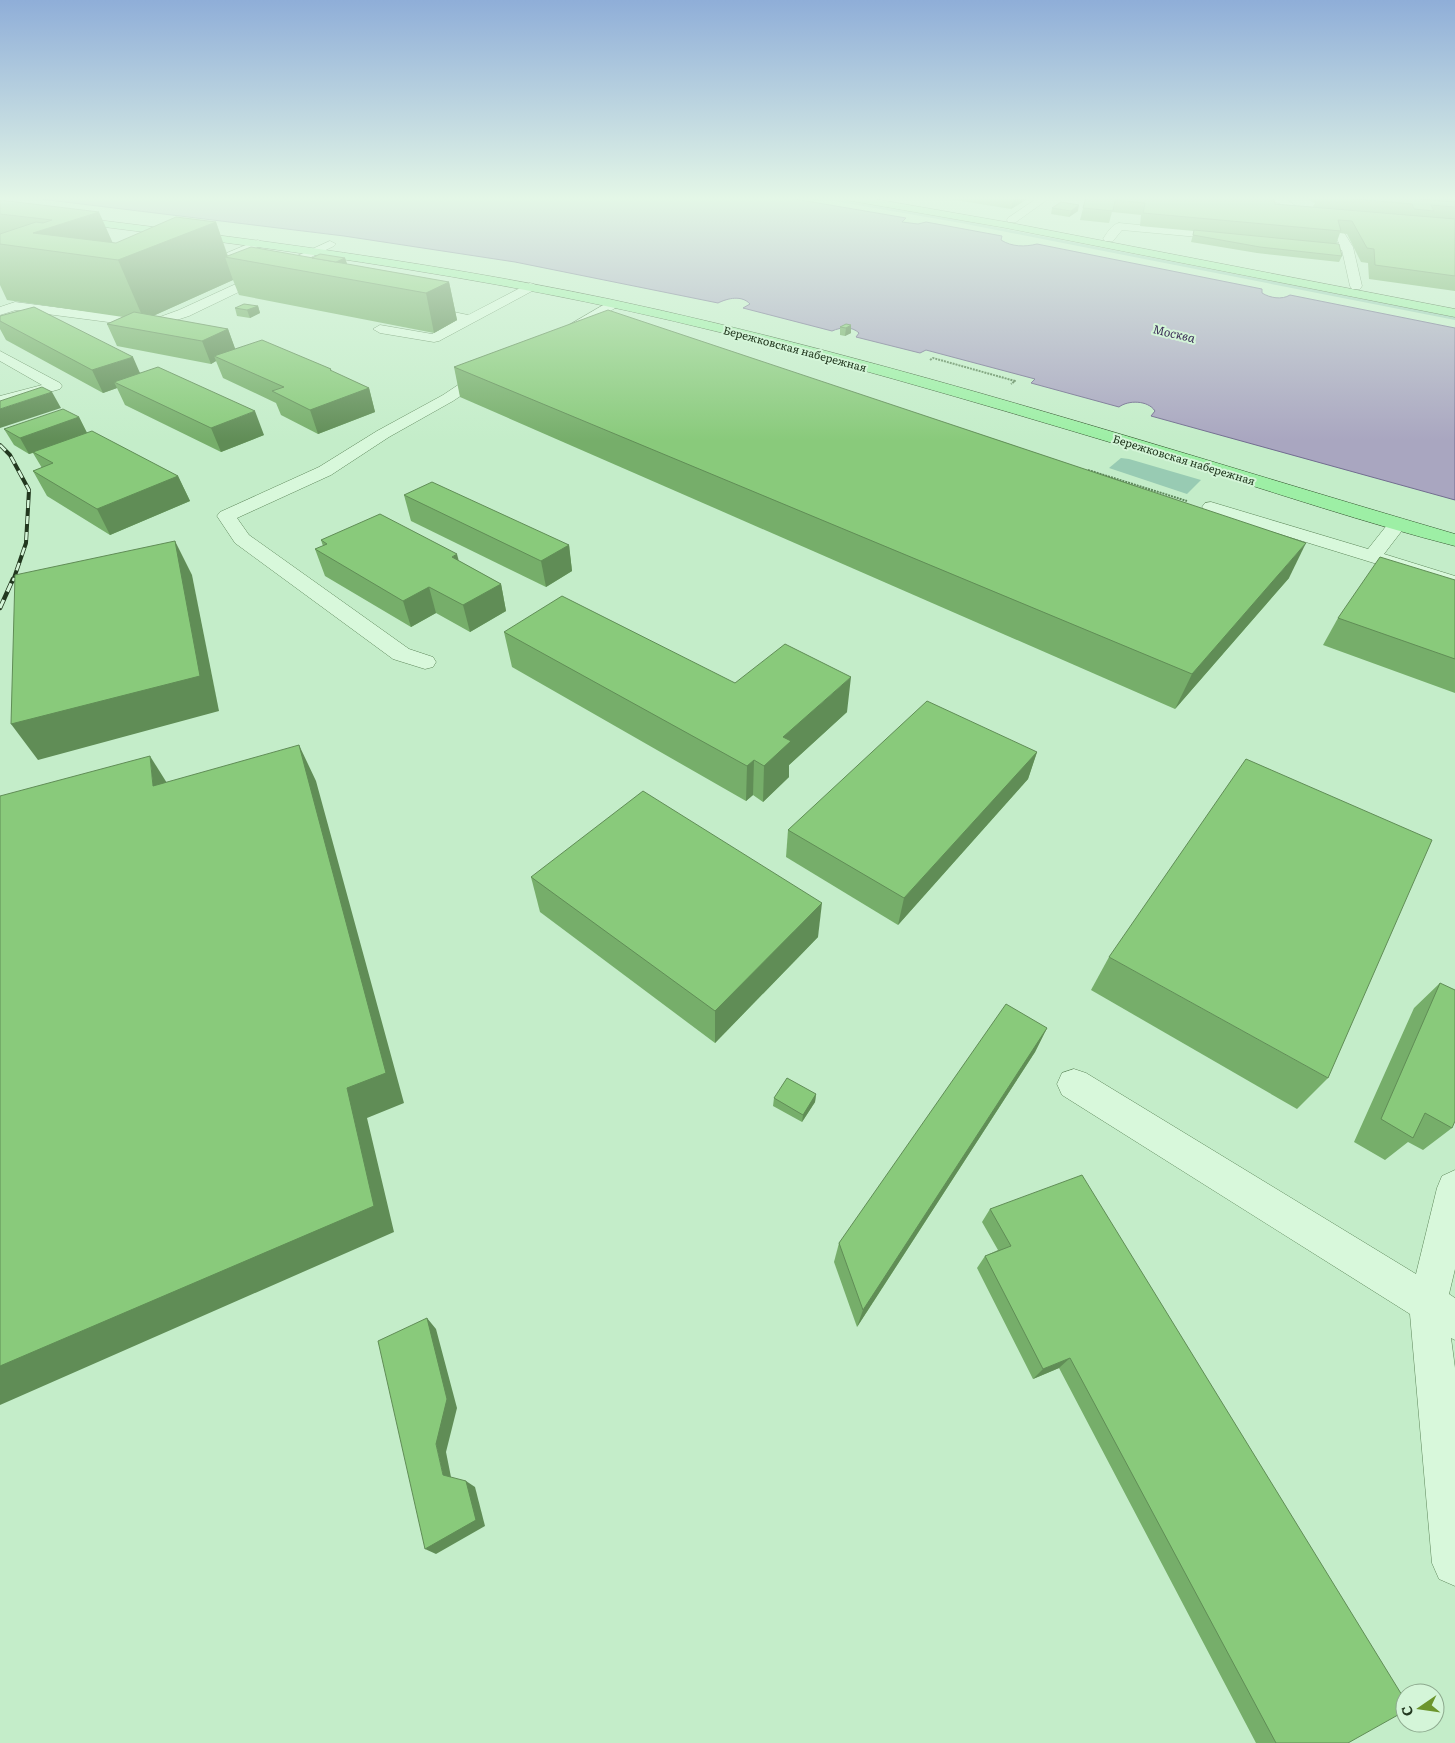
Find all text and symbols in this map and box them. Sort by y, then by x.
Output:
water label: Москва [1151,319,1197,347]
street label: Бережковская набережная [722,321,869,375]
street label: Бережковская набережная [1111,430,1258,488]
north arrow [1395,1683,1445,1733]
text: С [1395,1704,1417,1718]

